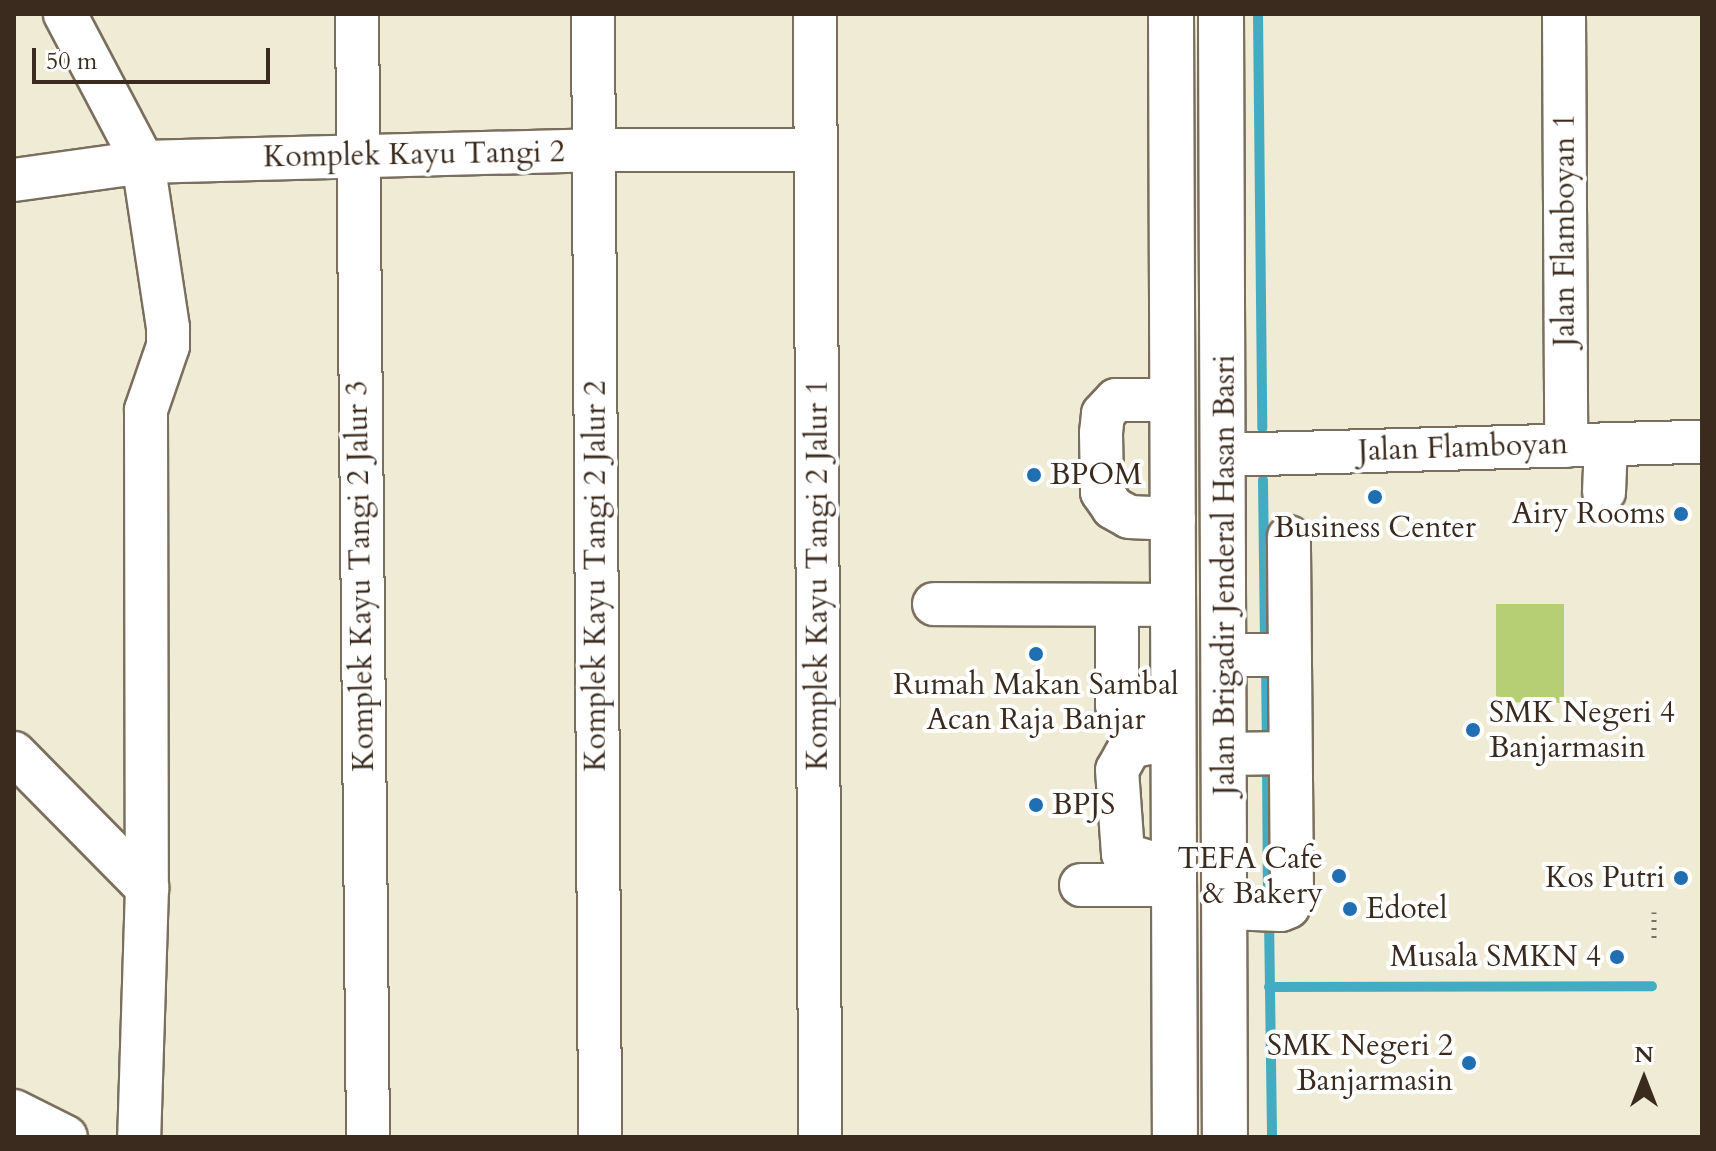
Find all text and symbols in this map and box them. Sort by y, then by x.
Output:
scale bar [36,32,274,82]
text: 50 m [46,45,97,78]
street label: Jalan Flamboyan 1 [1547,113,1583,347]
street label: Komplek Kayu Tangi 2 [263,134,565,176]
street label: Jalan Brigadir Jenderal Hasan Basri [1207,355,1243,795]
street label: Komplek Kayu Tangi 2 Jalur 1 [800,379,836,771]
street label: Komplek Kayu Tangi 2 Jalur 3 [340,380,382,772]
street label: Komplek Kayu Tangi 2 Jalur 2 [578,380,614,772]
street label: Jalan Flamboyan [1357,426,1569,470]
place label: BPOM [1050,457,1142,493]
marker: BPOM [1025,466,1043,484]
marker: Business Center [1366,488,1384,506]
place label: Airy Rooms [1512,496,1665,532]
marker: Airy Rooms [1672,505,1690,523]
place label: Business Center [1274,510,1476,546]
marker: Rumah Makan Sambal Acan Raja Banjar [1027,645,1045,663]
place label: Rumah Makan Sambal Acan Raja Banjar [893,667,1179,738]
place label: SMK Negeri 4 Banjarmasin [1489,695,1675,766]
marker: SMK Negeri 4 Banjarmasin [1464,721,1482,739]
place label: BPJS [1052,787,1115,823]
marker: BPJS [1027,796,1045,814]
place label: TEFA Cafe & Bakery [1177,841,1323,912]
place label: Kos Putri [1545,860,1665,896]
marker: TEFA Cafe & Bakery [1330,867,1348,885]
marker: Kos Putri [1672,869,1690,887]
place label: Edotel [1366,891,1447,927]
marker: Edotel [1341,900,1359,918]
place label: Musala SMKN 4 [1390,939,1601,975]
marker: Musala SMKN 4 [1608,948,1626,966]
place label: SMK Negeri 2 Banjarmasin [1267,1028,1453,1098]
north arrow [1604,1039,1684,1119]
text: N [1634,1040,1654,1070]
marker: SMK Negeri 2 Banjarmasin [1460,1054,1478,1072]

